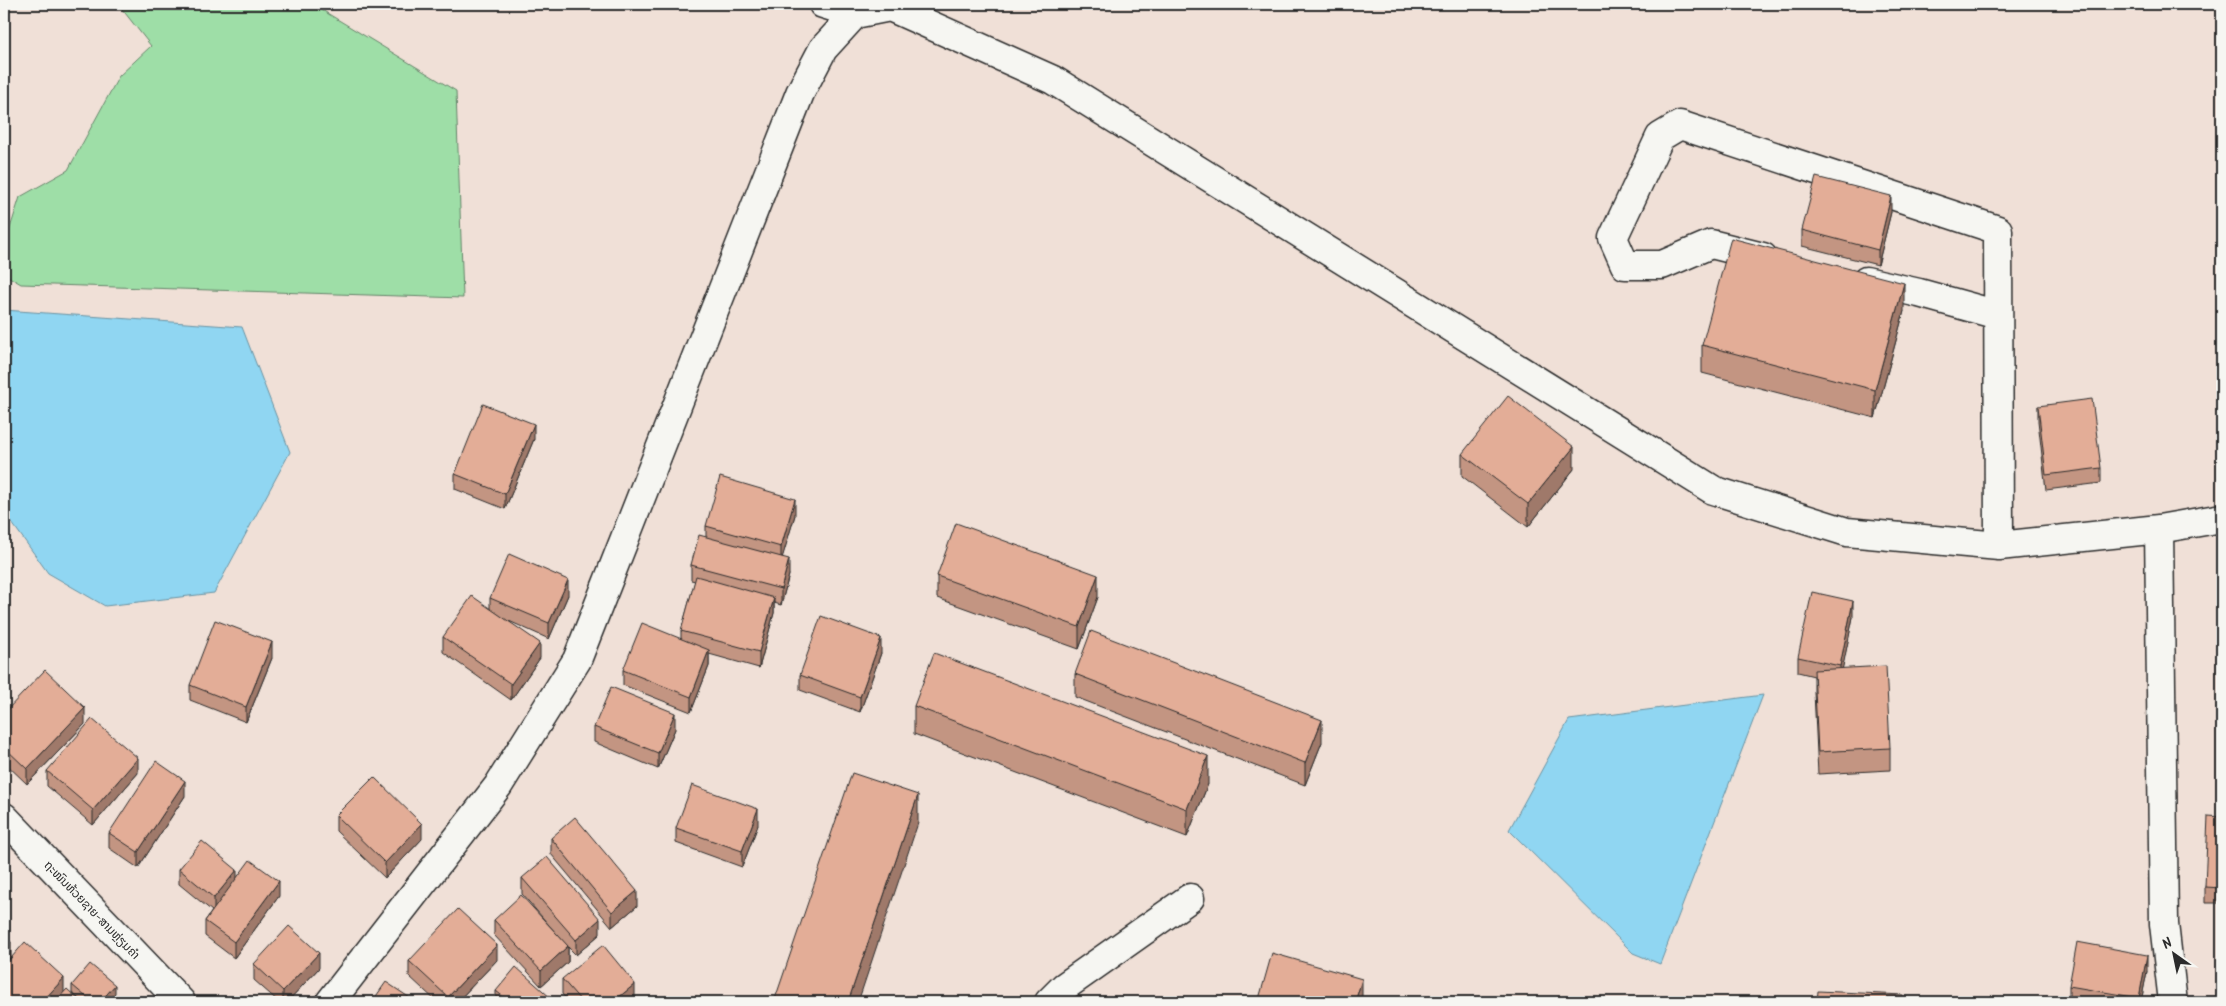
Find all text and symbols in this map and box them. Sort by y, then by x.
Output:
street label: ຖະໜົນຫ້ວຍຊາຍ-ສາມຫຼ່ຽມຄຳ [39,857,144,964]
north arrow [2148,928,2198,978]
text: N [2158,932,2177,956]

